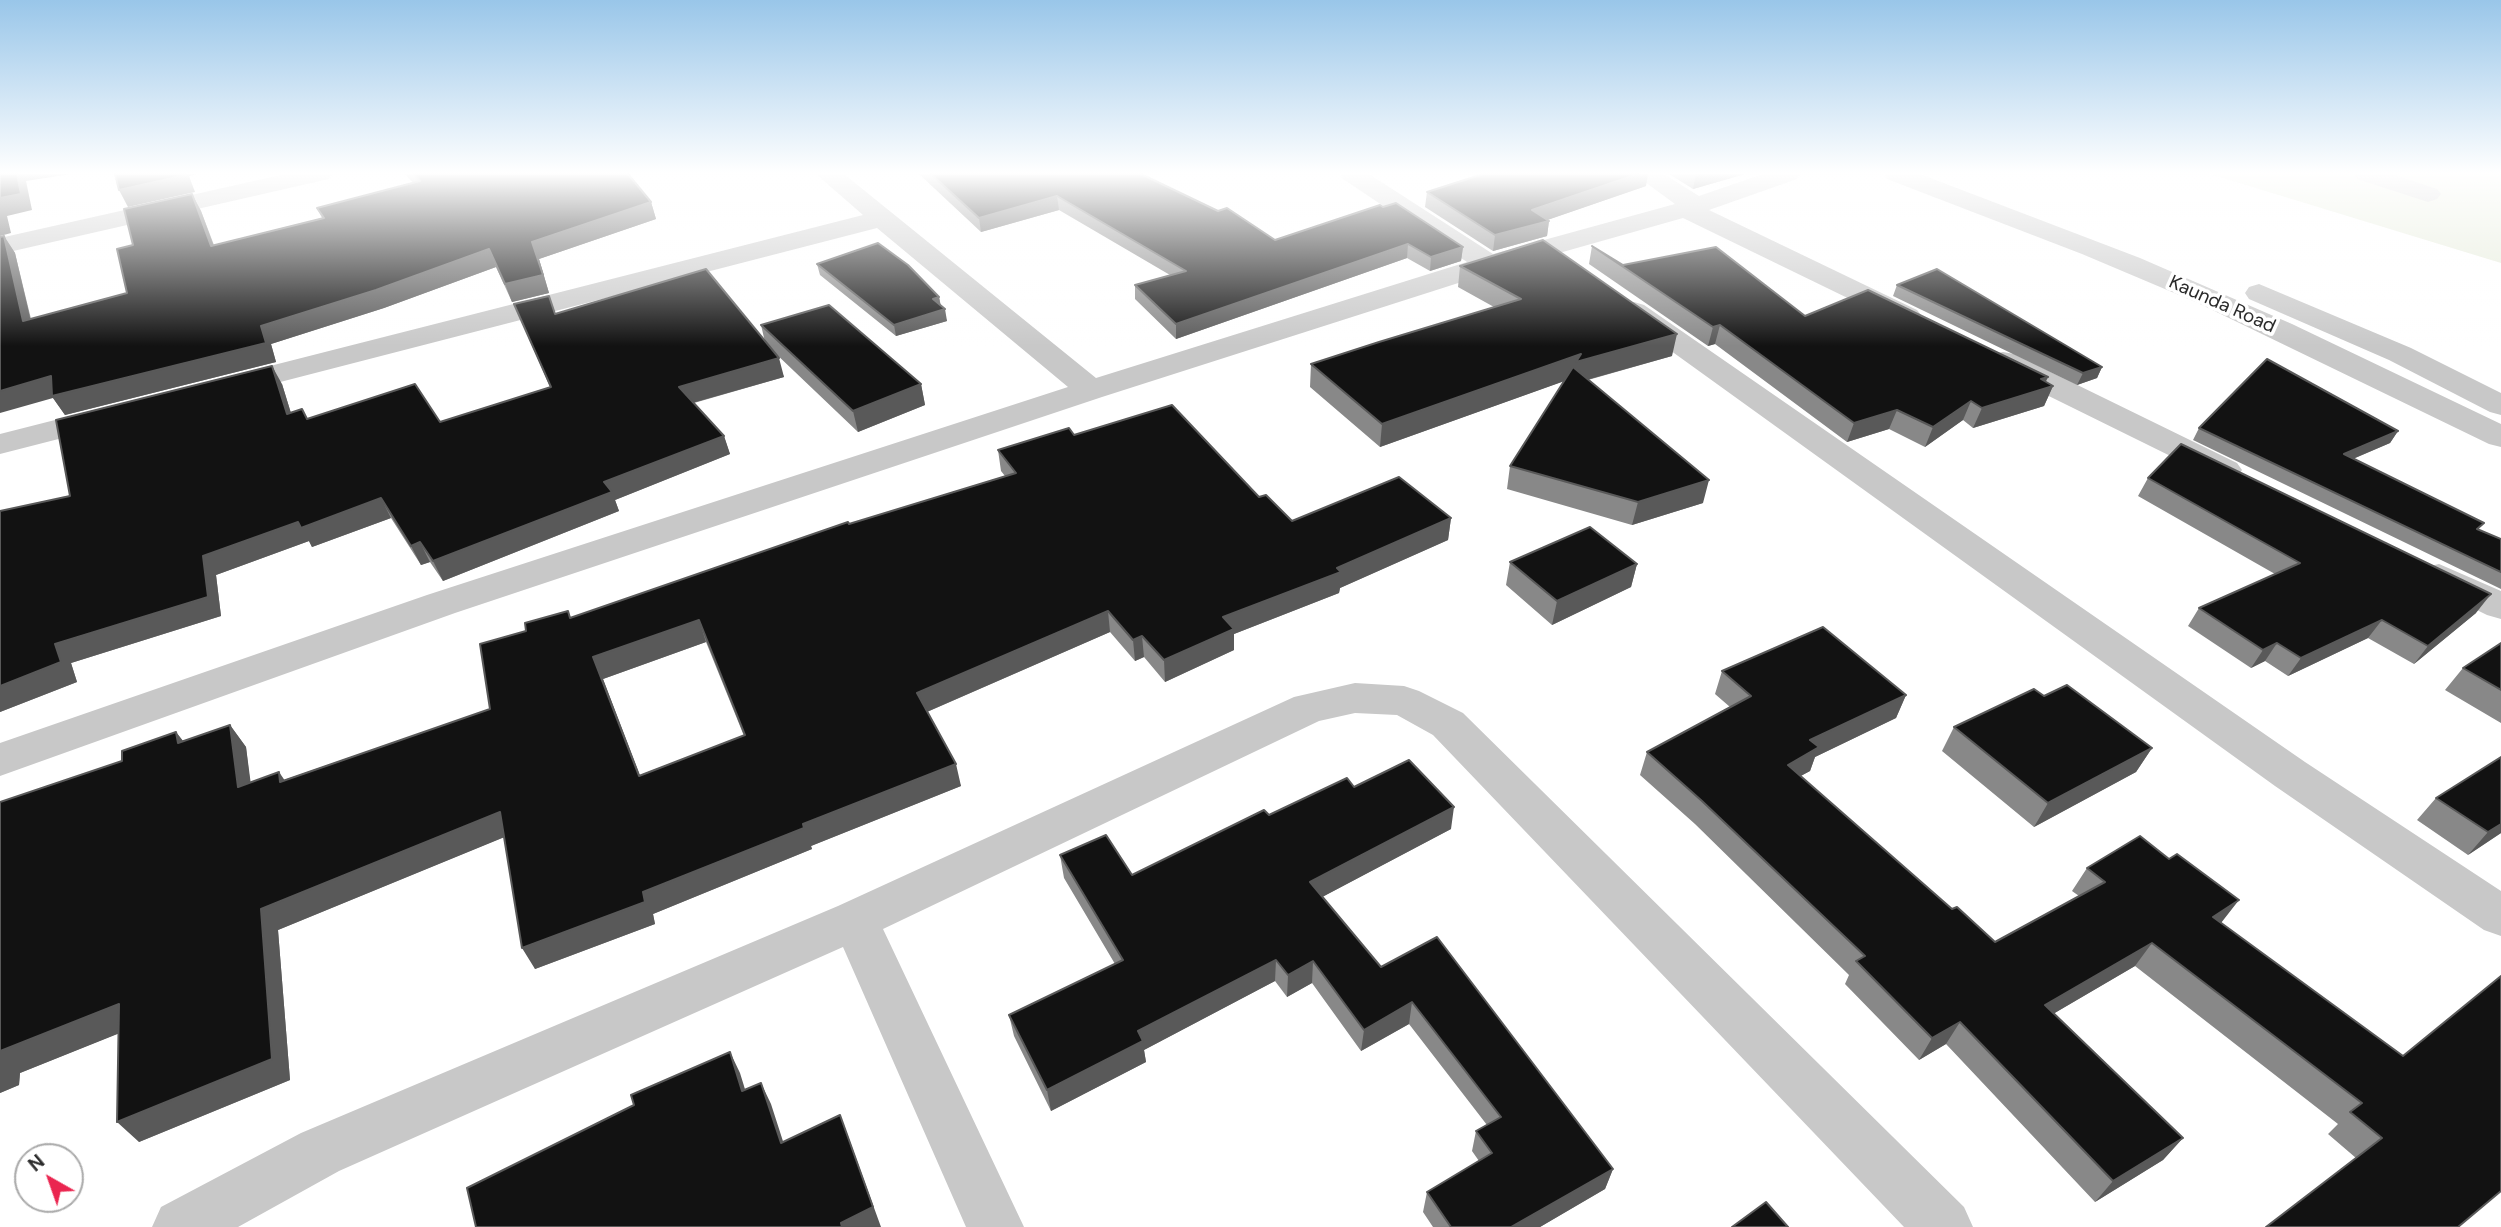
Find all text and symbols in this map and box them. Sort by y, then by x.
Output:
street label: Kaunda Road [2165,271,2279,339]
north arrow [14,1143,84,1213]
text: N [23,1149,50,1177]

